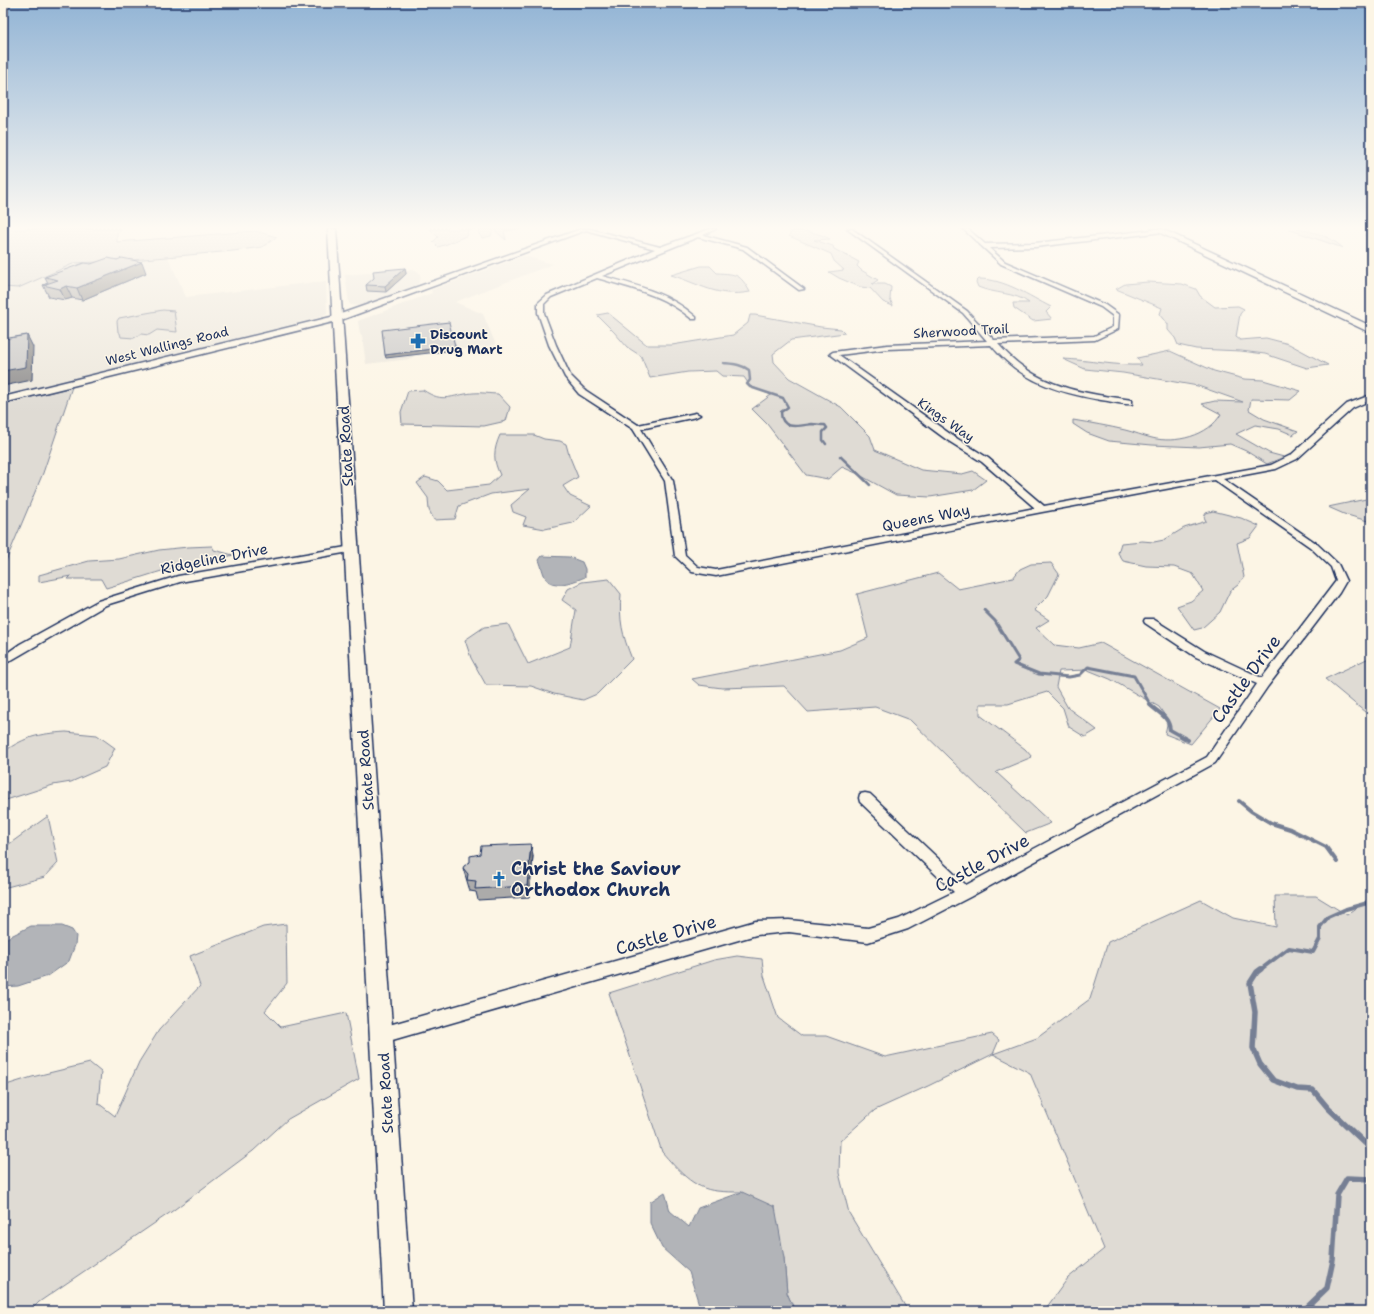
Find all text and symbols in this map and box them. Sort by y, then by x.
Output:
street label: Sherwood Trail [913,320,1009,342]
street label: West Wallings Road [104,323,230,369]
place label: Discount Drug Mart [430,326,502,358]
pharmacy icon: Discount Drug Mart [409,332,427,350]
street label: Kings Way [914,394,978,446]
street label: State Road [334,405,358,487]
street label: Queens Way [880,500,972,536]
street label: Ridgeline Drive [159,539,269,579]
street label: Castle Drive [1206,630,1286,728]
street label: State Road [353,728,379,811]
street label: Castle Drive [930,828,1034,898]
place label: Christ the Saviour Orthodox Church [511,857,681,902]
church icon: Christ the Saviour Orthodox Church [490,870,508,888]
street label: Castle Drive [613,909,719,961]
street label: State Road [374,1052,398,1134]

